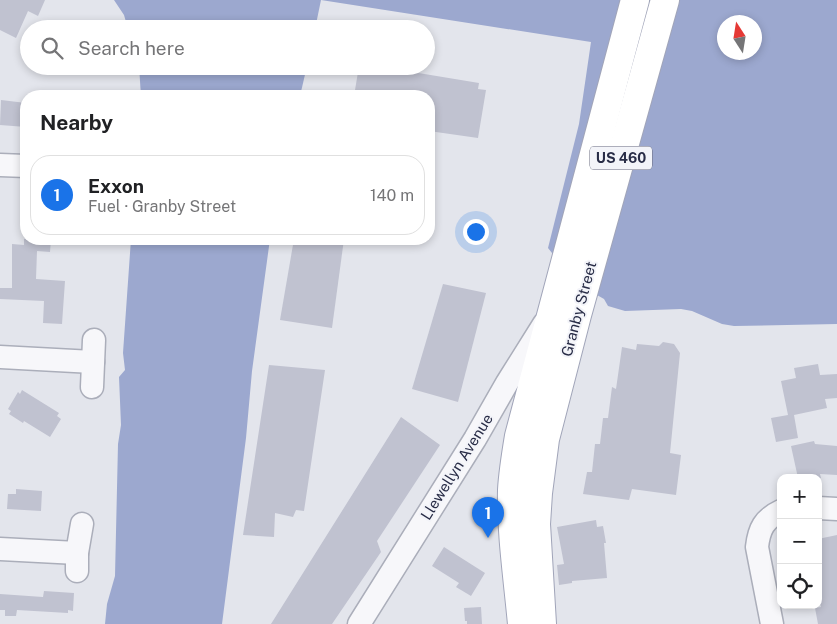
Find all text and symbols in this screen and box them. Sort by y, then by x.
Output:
north arrow [717,15,762,60]
search box [20,20,435,75]
icon: search [38,34,66,62]
text: Search here [78,37,185,59]
text: Nearby [40,110,113,135]
road number: US 460 [590,146,652,170]
text: Exxon [88,175,144,197]
text: 1 [54,186,60,205]
text: 140 m [370,186,414,205]
text: Fuel · Granby Street [88,197,236,216]
your location [463,219,489,245]
street label: Granby Street [558,259,599,358]
street label: Llewellyn Avenue [417,411,496,523]
map controls [777,474,822,609]
button: + [777,474,822,519]
pin: 1 [472,497,504,538]
button: − [777,519,822,564]
button: locate [777,564,822,609]

